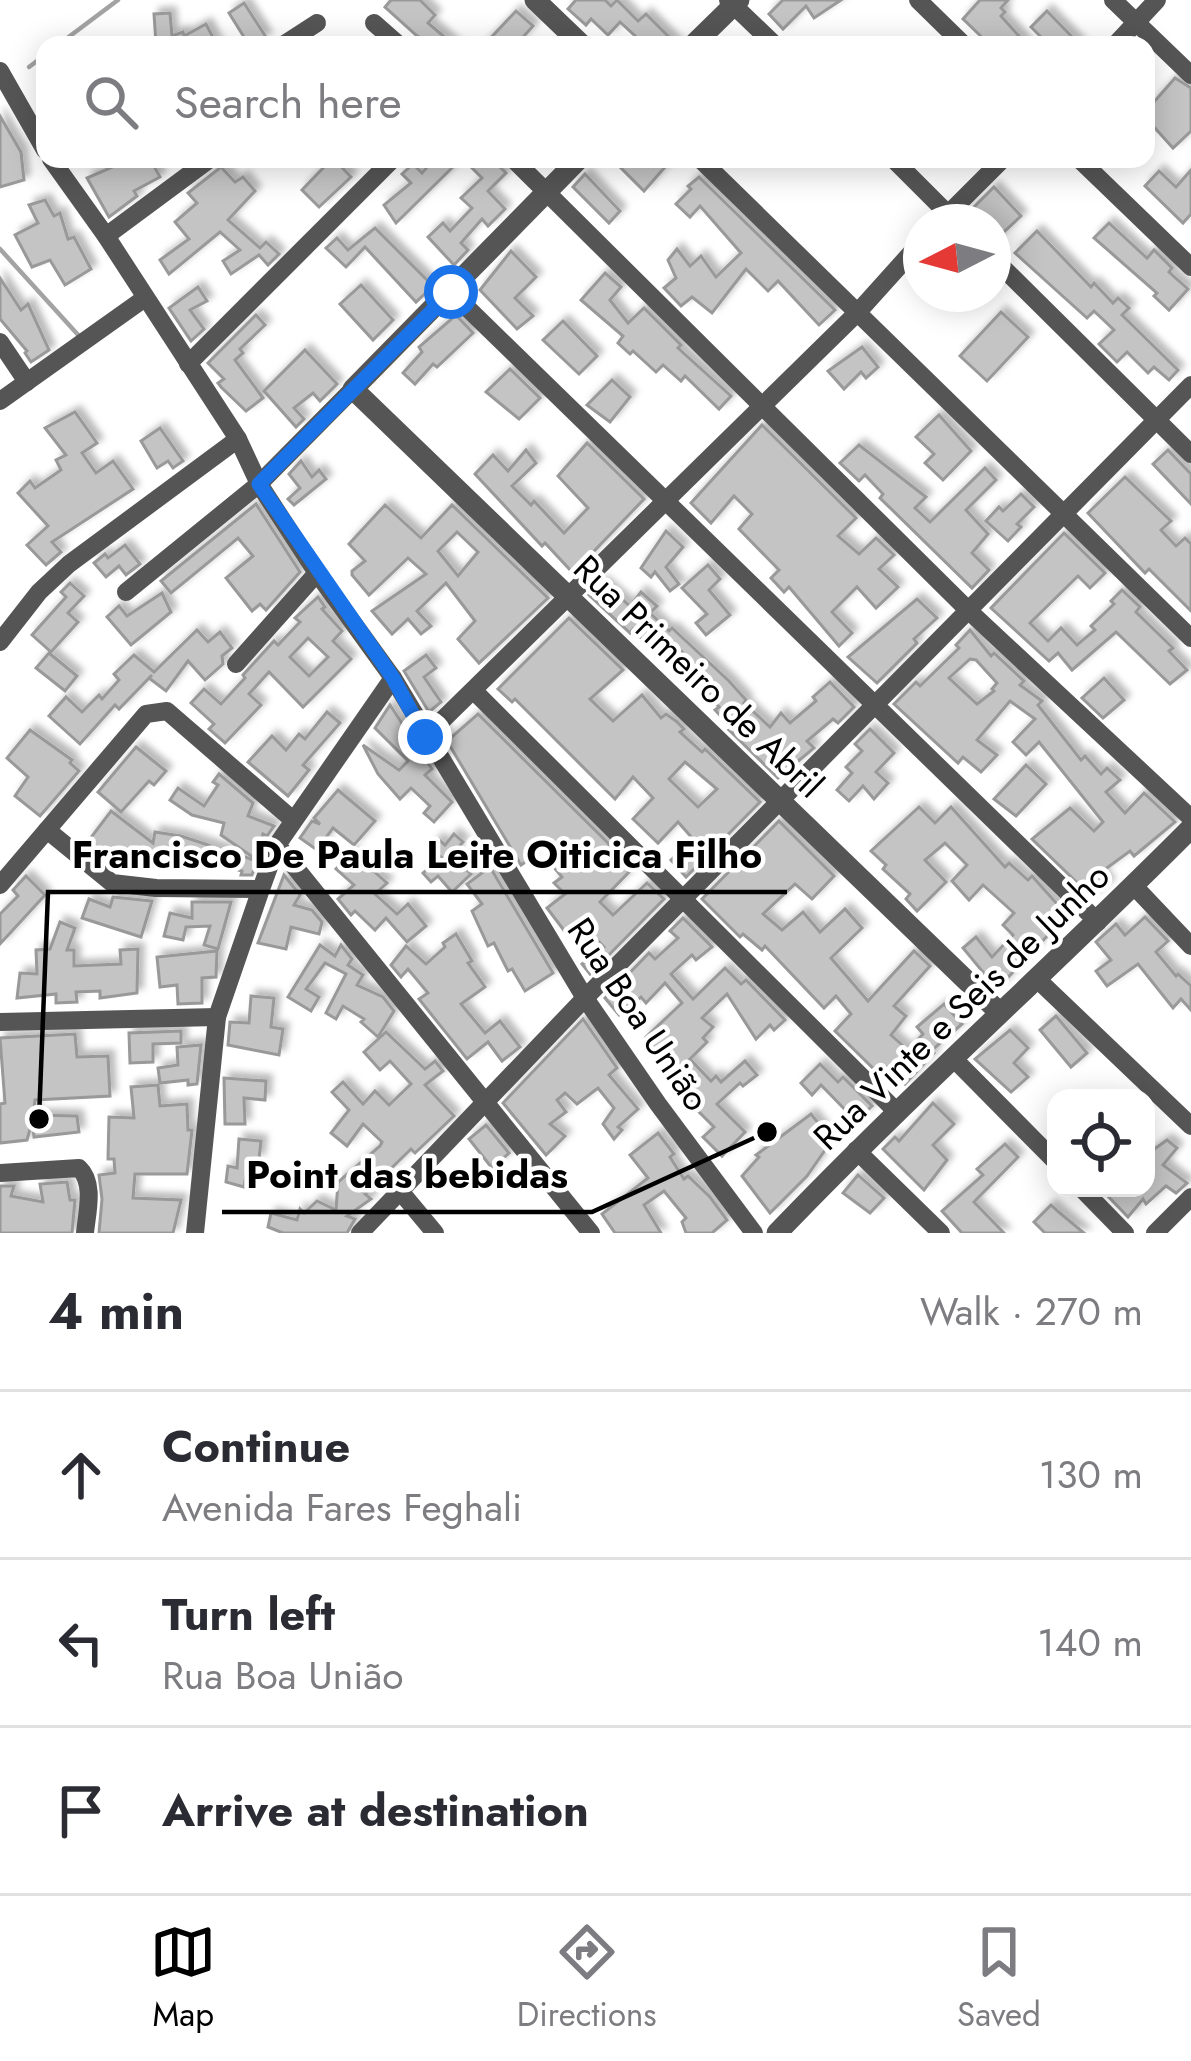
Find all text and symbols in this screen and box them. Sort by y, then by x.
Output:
search box [36,36,1155,168]
icon: search [78,69,144,135]
text: Search here [174,70,402,135]
north arrow [903,204,1011,312]
route start [424,265,478,319]
street label: Rua Primeiro de Abril [562,543,836,809]
route end [398,710,452,764]
callout: Francisco De Paula Leite Oiticica Filho [48,817,787,892]
text: Francisco De Paula Leite Oiticica Filho [72,826,762,883]
street label: Rua Vinte e Seis de Junho [801,850,1121,1162]
street label: Rua Boa União [555,907,723,1121]
map controls [1047,1089,1155,1197]
button: locate [1047,1089,1155,1197]
callout: Point das bebidas [222,1137,592,1212]
text: Point das bebidas [246,1146,568,1203]
text: 4 min [48,1274,184,1348]
text: Walk · 270 m [920,1283,1143,1340]
text: Continue [162,1414,350,1479]
icon: ahead [48,1442,114,1508]
text: 130 m [1039,1446,1143,1503]
text: Avenida Fares Feghali [162,1479,522,1536]
text: Turn left [162,1582,335,1647]
icon: left [48,1610,114,1676]
text: 140 m [1037,1614,1143,1671]
text: Rua Boa União [162,1647,404,1704]
icon: arrive [48,1778,114,1844]
text: Arrive at destination [162,1778,589,1843]
tab: Map [150,1919,216,2038]
tab: Directions [517,1919,657,2038]
tab: Saved [957,1919,1041,2038]

